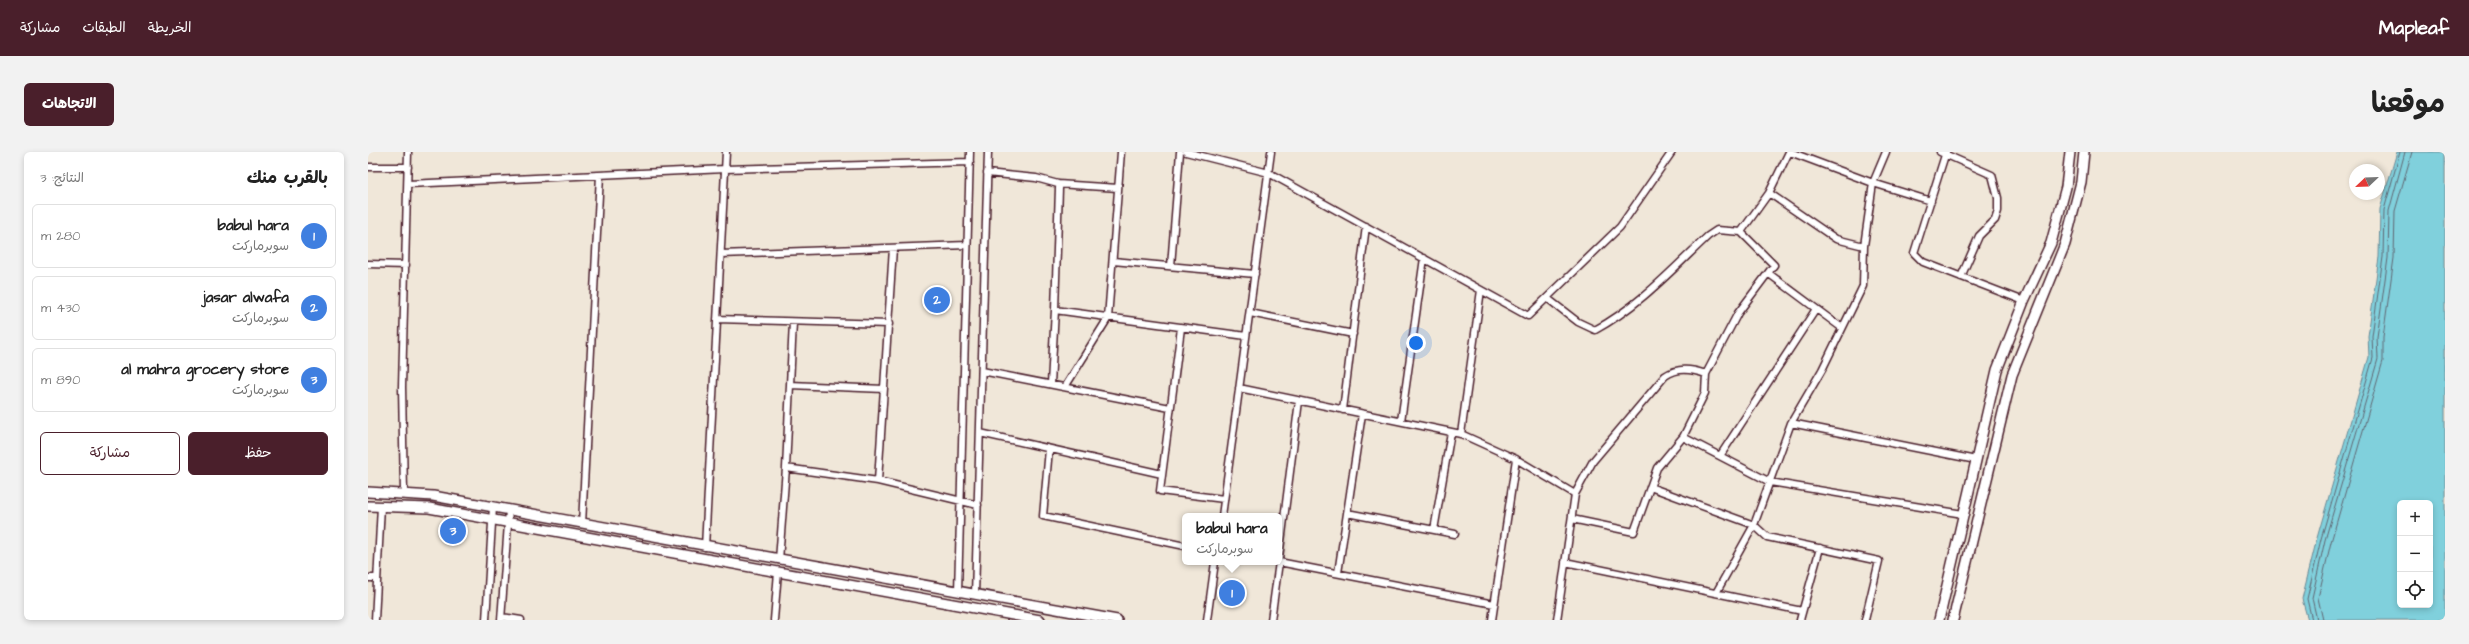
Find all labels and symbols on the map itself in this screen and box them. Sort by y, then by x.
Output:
north arrow [2349,164,2385,200]
pin: 2 [924,285,950,315]
your location [1406,333,1426,353]
pin: 3 [440,516,466,546]
pin: 1 [1219,578,1245,608]

